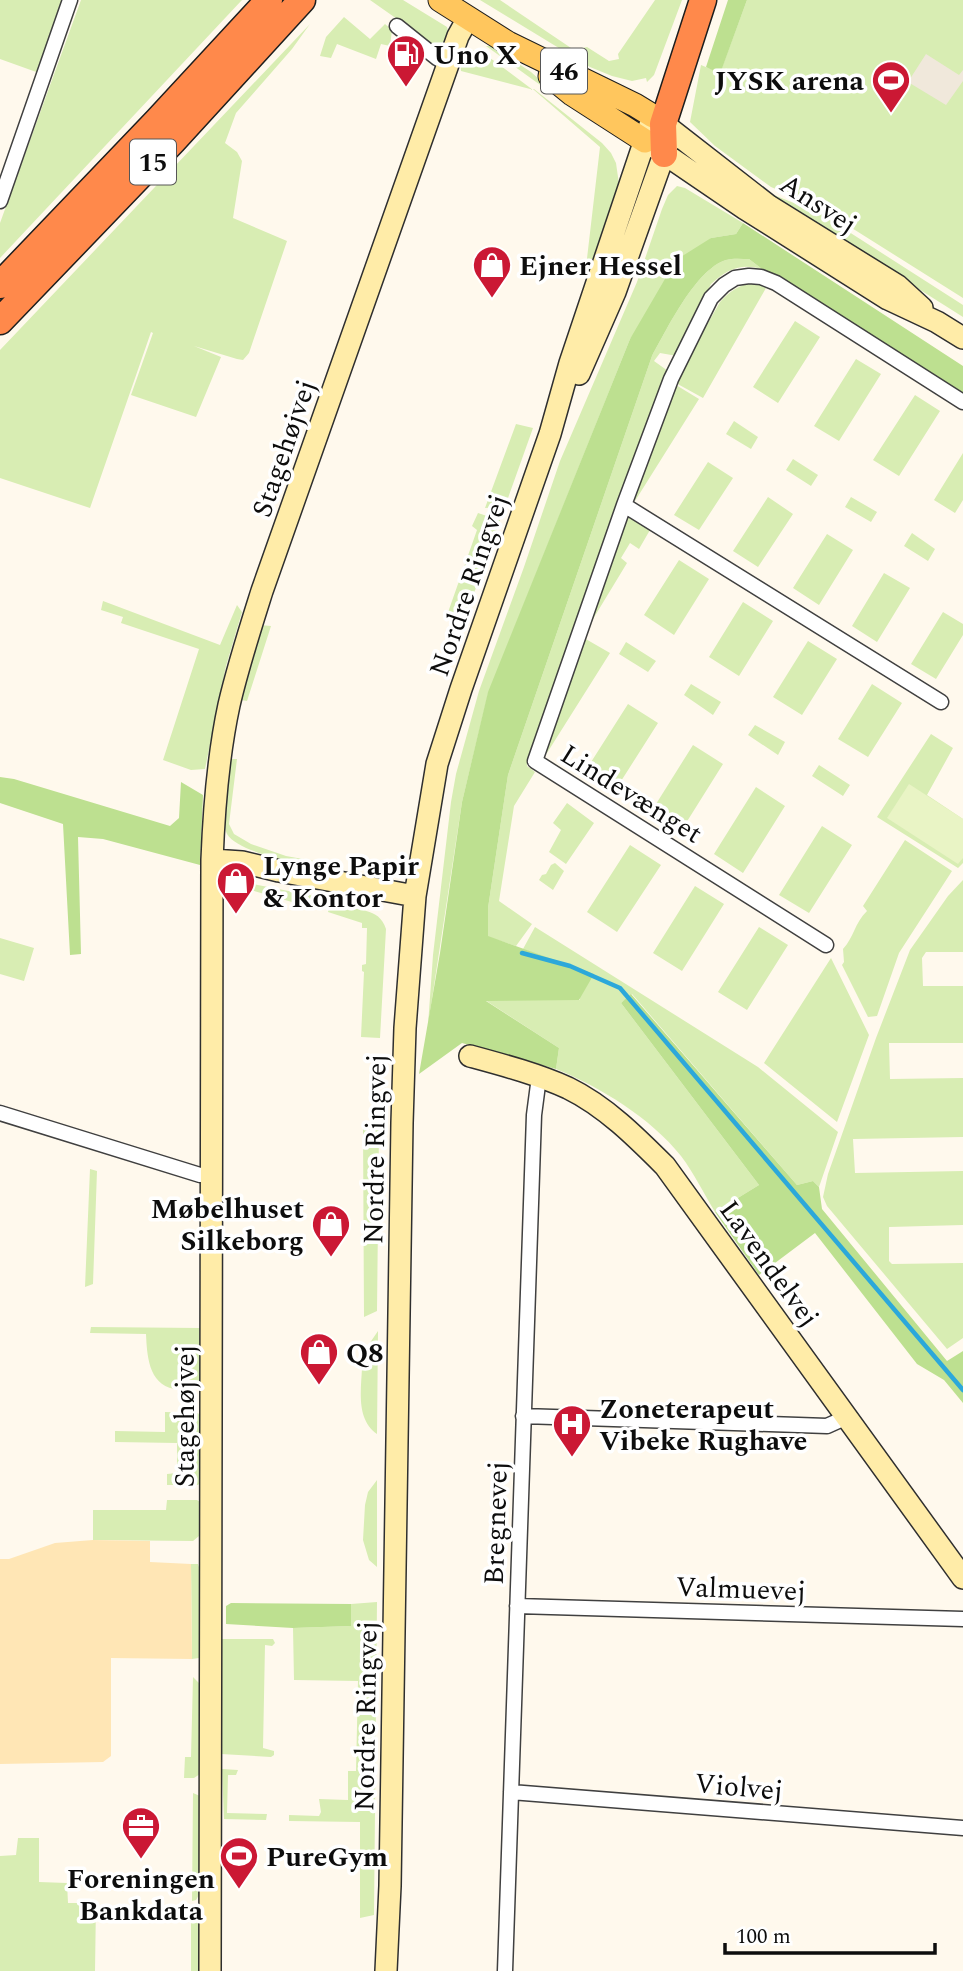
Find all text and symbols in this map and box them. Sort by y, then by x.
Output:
fuel station icon: Uno X [385,33,427,88]
place label: Uno X [433,34,518,77]
road number: 46 [541,48,587,94]
sports icon: JYSK arena [870,59,912,114]
place label: JYSK arena [715,60,865,103]
road number: 15 [130,140,176,184]
street label: Ansvej [771,163,866,245]
shop icon: Ejner Hessel [471,244,513,299]
place label: Ejner Hessel [519,245,682,288]
street label: Stagehøjvej [241,374,328,523]
street label: Nordre Ringvej [418,488,521,683]
street label: Lindevænget [552,733,711,855]
place label: Lynge Papir & Kontor [263,845,419,920]
shop icon: Lynge Papir & Kontor [215,860,257,915]
street label: Nordre Ringvej [352,1053,399,1245]
place label: Møbelhuset Silkeborg [150,1188,304,1263]
street label: Lavendelvej [708,1191,830,1336]
shop icon: Møbelhuset Silkeborg [310,1203,352,1258]
shop icon: Q8 [298,1331,340,1386]
place label: Q8 [346,1332,384,1375]
street label: Stagehøjvej [164,1344,207,1488]
place label: Zoneterapeut Vibeke Rughave [599,1388,807,1463]
hospital icon: Zoneterapeut Vibeke Rughave [551,1403,593,1458]
street label: Bregnevej [473,1460,520,1586]
street label: Valmuevej [675,1566,807,1613]
street label: Nordre Ringvej [343,1620,390,1812]
street label: Violvej [693,1762,785,1813]
office icon: Foreningen Bankdata [120,1805,162,1860]
sports icon: PureGym [218,1835,260,1890]
place label: PureGym [266,1836,388,1879]
place label: Foreningen Bankdata [67,1858,215,1933]
scale bar [725,1912,935,1956]
text: 100 m [736,1921,791,1953]

